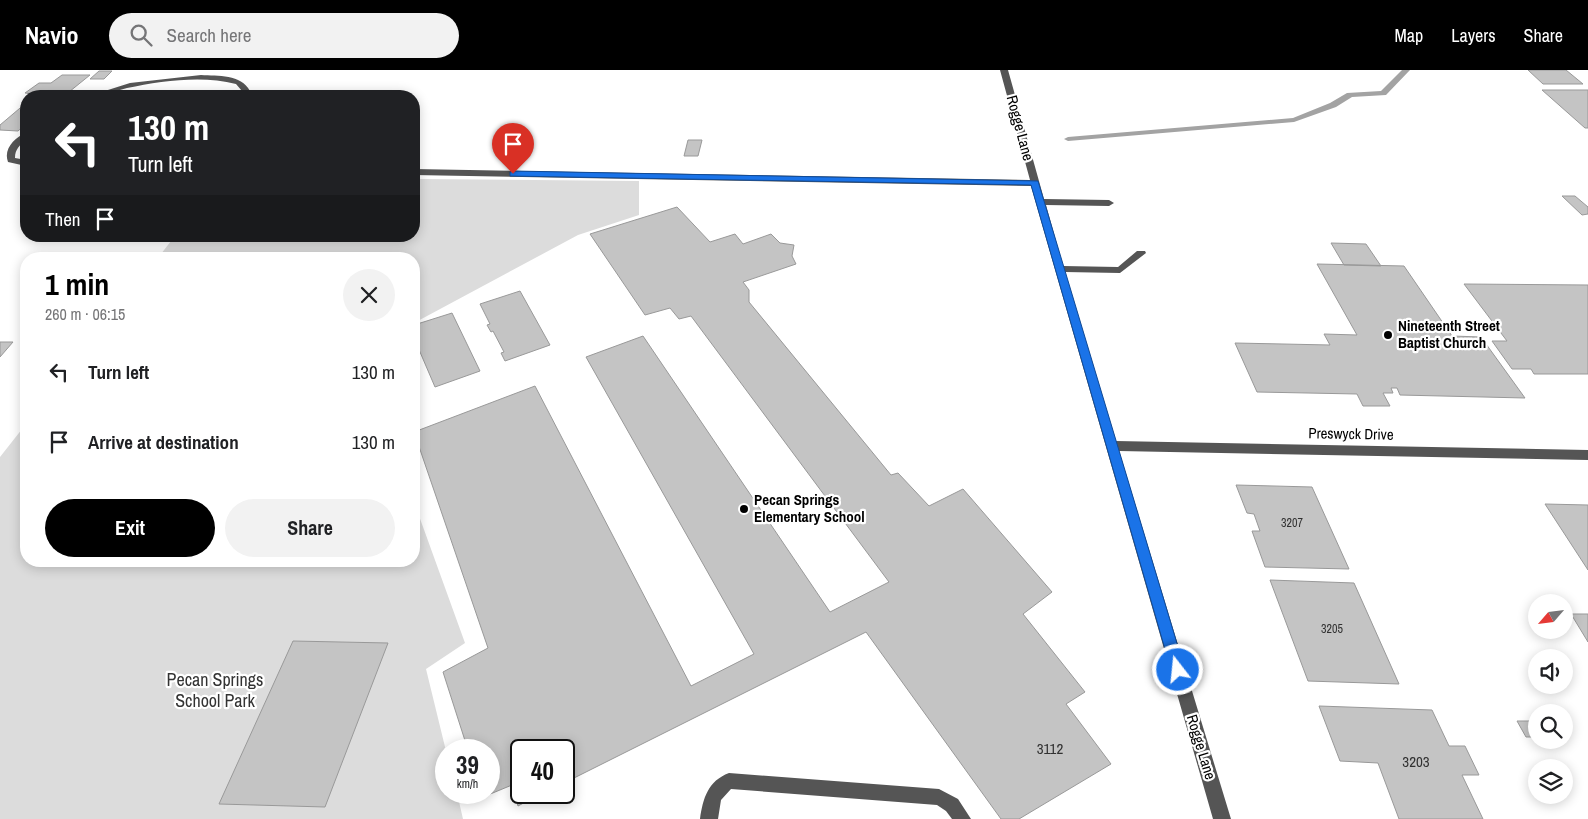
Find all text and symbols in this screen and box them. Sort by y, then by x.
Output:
search box [109,13,459,58]
text: Navio [25,19,79,51]
icon: search [127,21,155,49]
text: Search here [167,22,251,48]
text: Map [1395,23,1423,48]
text: Layers [1451,23,1496,48]
text: Share [1524,23,1563,48]
street label: Rogge Lane [1002,93,1039,163]
text: 130 m [128,104,209,151]
icon: left [45,110,110,175]
pin [492,123,534,174]
icon: arrive [499,130,527,158]
text: Turn left [128,149,193,179]
icon: arrive [91,205,119,233]
text: Then [45,206,81,232]
text: 1 min [45,264,109,304]
button: close [343,269,395,321]
text: 260 m · 06:15 [45,303,125,325]
place label: Nineteenth Street Baptist Church [1398,315,1500,353]
marker: Nineteenth Street Baptist Church [1382,329,1394,341]
icon: left [45,358,73,386]
text: Turn left [88,359,149,385]
text: 130 m [352,359,395,385]
street label: Preswyck Drive [1308,422,1394,445]
icon: arrive [45,428,73,456]
text: Arrive at destination [88,429,239,455]
text: 130 m [352,429,395,455]
place label: Pecan Springs Elementary School [754,489,865,527]
button: Exit [45,499,215,557]
button: Share [225,499,395,557]
marker: Pecan Springs Elementary School [738,503,750,515]
house number: 3207 [1281,515,1303,531]
north arrow [1528,594,1572,639]
map controls [1528,594,1573,804]
house number: 3205 [1321,621,1343,637]
position arrow [1151,643,1203,695]
button: sound [1528,649,1573,694]
park label: Pecan Springs School Park [167,667,263,713]
button: search [1528,704,1573,749]
street label: Rogge Lane [1182,712,1221,782]
house number: 3112 [1037,738,1063,759]
speed limit sign: 40 [510,739,575,804]
text: 39 [456,748,479,782]
house number: 3203 [1402,751,1430,772]
button: layers [1528,759,1573,804]
text: km/h [457,776,478,792]

